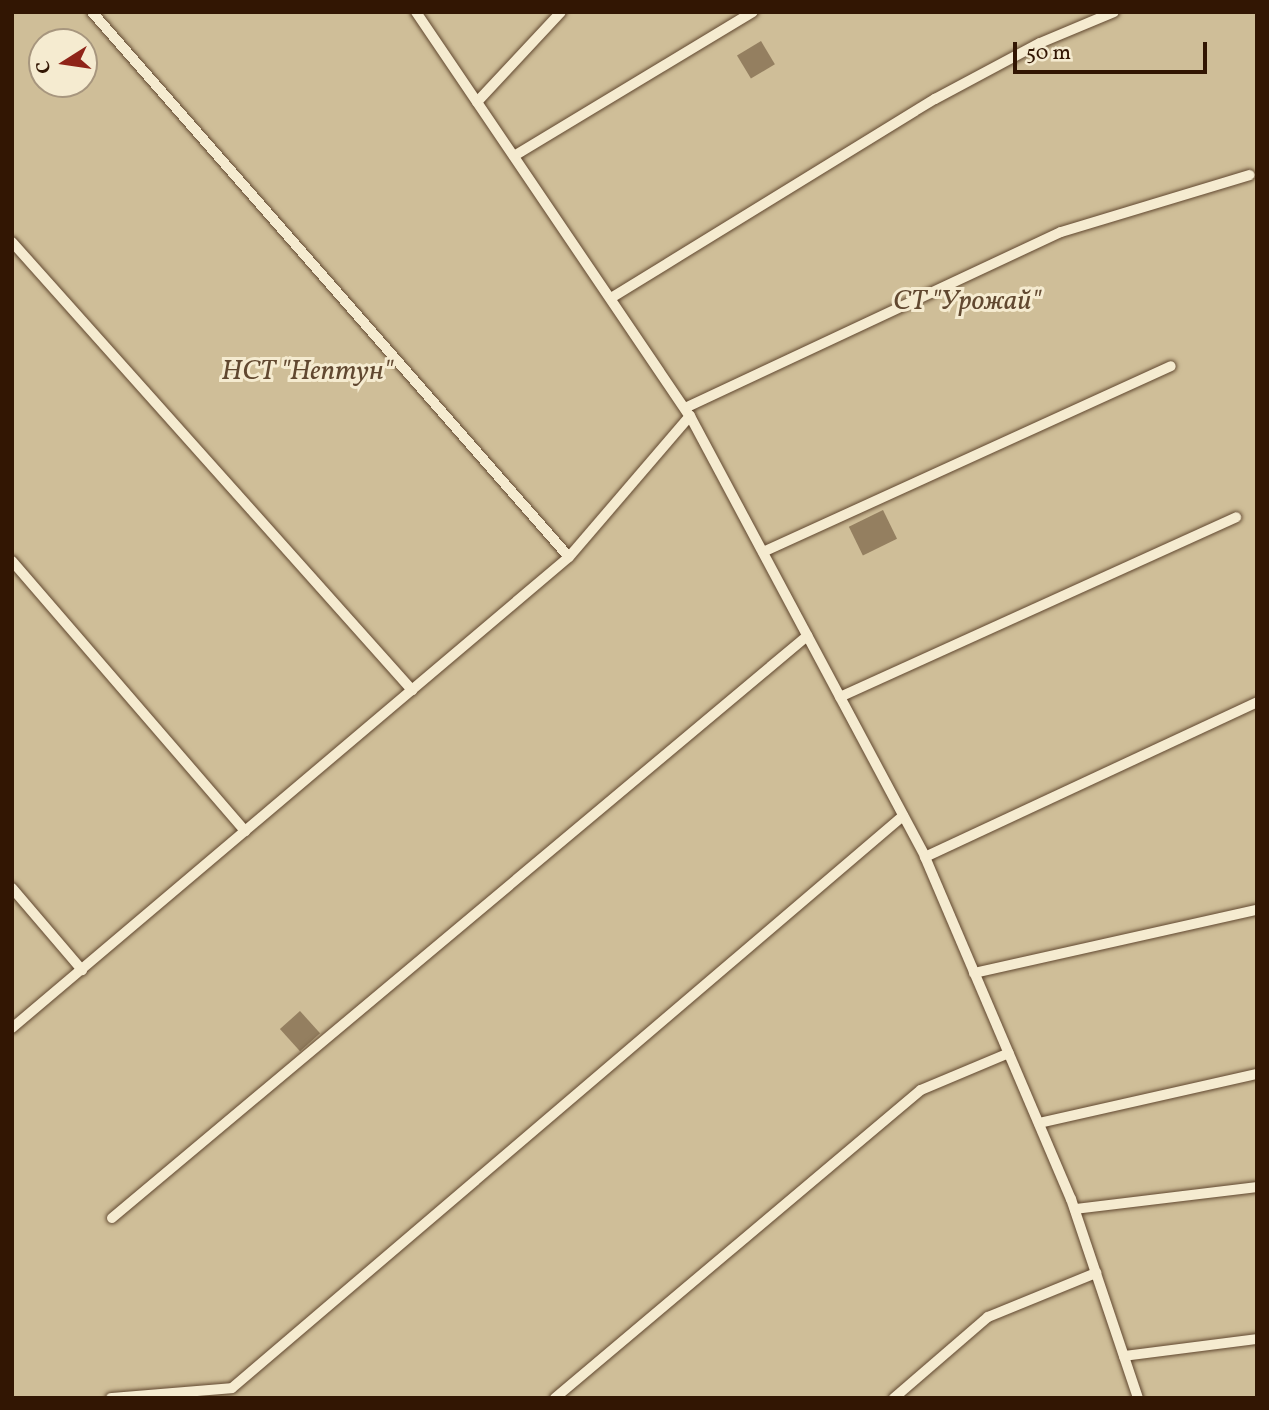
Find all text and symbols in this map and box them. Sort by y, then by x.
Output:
north arrow [28,28,98,98]
scale bar [1017,28,1211,72]
text: 50 m [1026,39,1071,68]
text: С [30,58,58,76]
park label: СТ "Урожай" [893,285,1041,319]
park label: НСТ "Нептун" [221,355,393,389]

